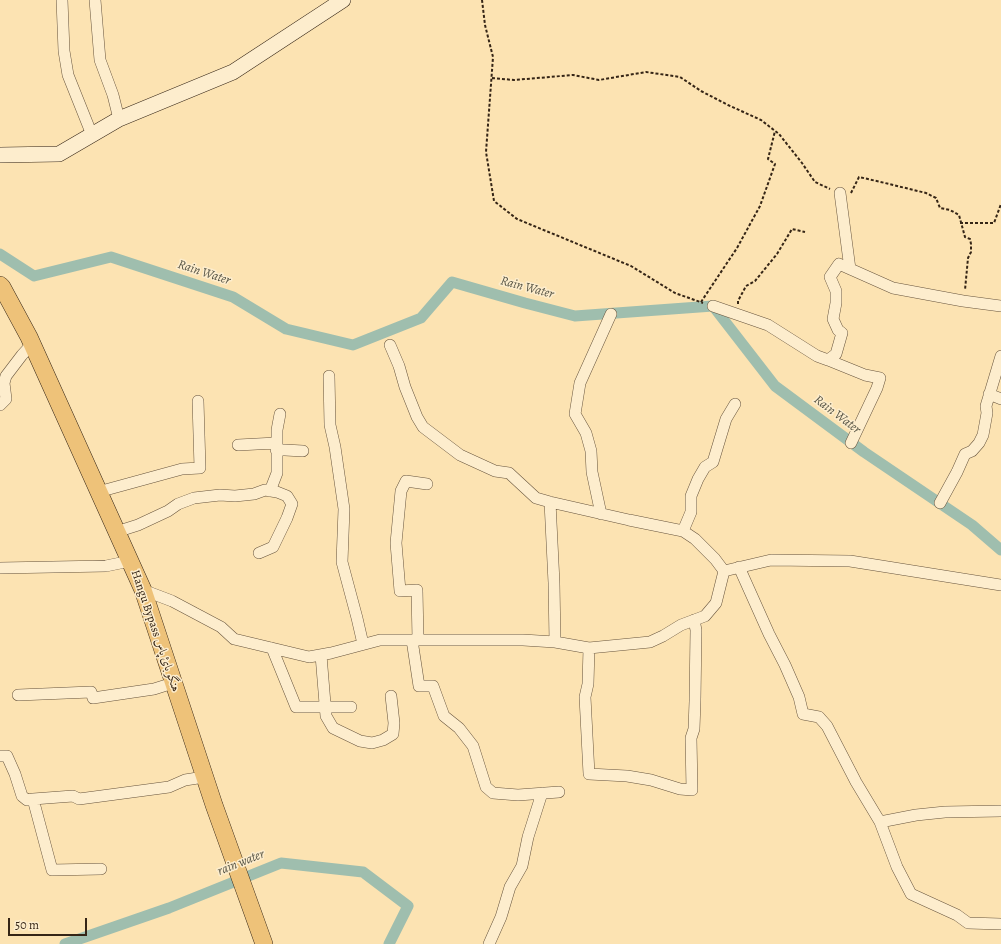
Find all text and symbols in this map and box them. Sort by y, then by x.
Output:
water label: Rain Water [176,257,232,289]
water label: Rain Water [499,273,555,303]
water label: Rain Water [810,392,864,438]
street label: Hangu Bypass ہنگو بائ پاس [127,568,183,694]
water label: rain water [215,847,267,879]
scale bar [10,910,89,936]
text: 50 m [15,917,39,933]

